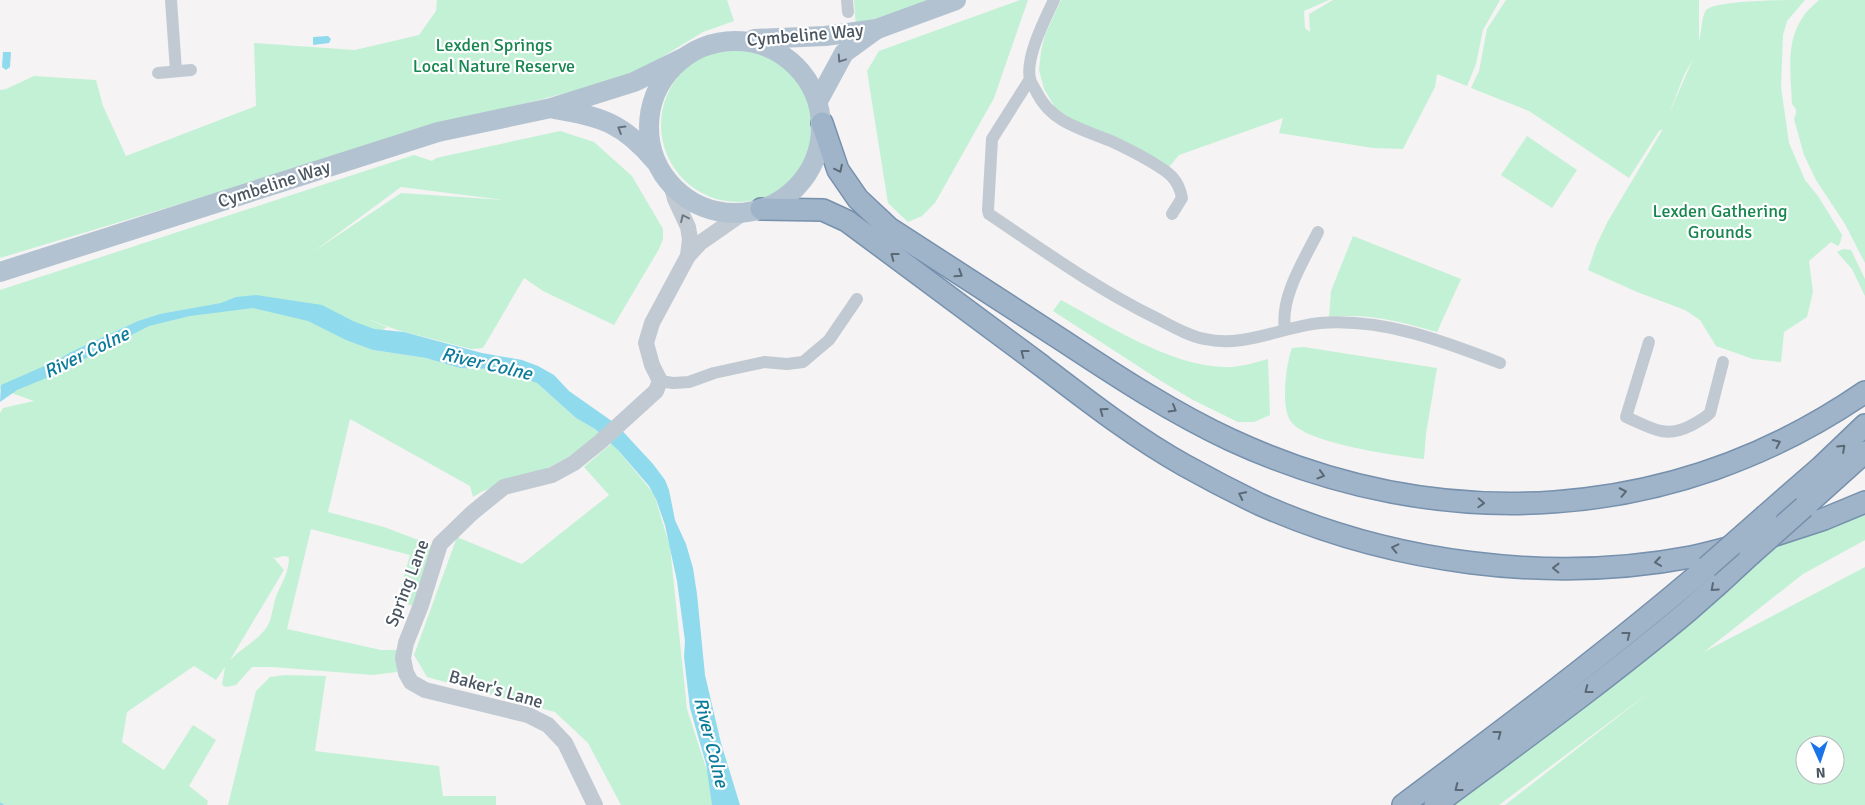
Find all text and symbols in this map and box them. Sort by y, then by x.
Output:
street label: Cymbeline Way [746,19,865,51]
park label: Lexden Springs Local Nature Reserve [413,34,575,77]
one-way arrow [838,54,847,63]
one-way arrow [617,125,626,135]
street label: Cymbeline Way [215,155,334,213]
one-way arrow [833,164,843,173]
park label: Lexden Gathering Grounds [1652,200,1788,243]
one-way arrow [681,215,691,224]
one-way arrow [891,254,900,262]
one-way arrow [954,268,963,277]
water label: River Colne [40,321,134,384]
water label: River Colne [439,342,536,386]
one-way arrow [1020,350,1030,359]
one-way arrow [1168,403,1177,413]
one-way arrow [1100,408,1109,417]
one-way arrow [1772,438,1781,449]
one-way arrow [1837,445,1846,454]
one-way arrow [1316,470,1325,480]
one-way arrow [1619,488,1628,498]
one-way arrow [1238,491,1247,501]
one-way arrow [1477,498,1485,509]
street label: Spring Lane [380,536,434,630]
one-way arrow [1391,543,1400,554]
one-way arrow [1654,556,1663,566]
one-way arrow [1552,562,1560,573]
one-way arrow [1711,582,1720,591]
one-way arrow [1621,632,1630,640]
street label: Baker's Lane [446,665,546,713]
one-way arrow [1585,684,1594,692]
water label: River Colne [688,695,734,791]
one-way arrow [1492,731,1502,740]
north arrow [1795,735,1845,785]
text: N [1815,764,1826,781]
one-way arrow [1454,782,1464,791]

